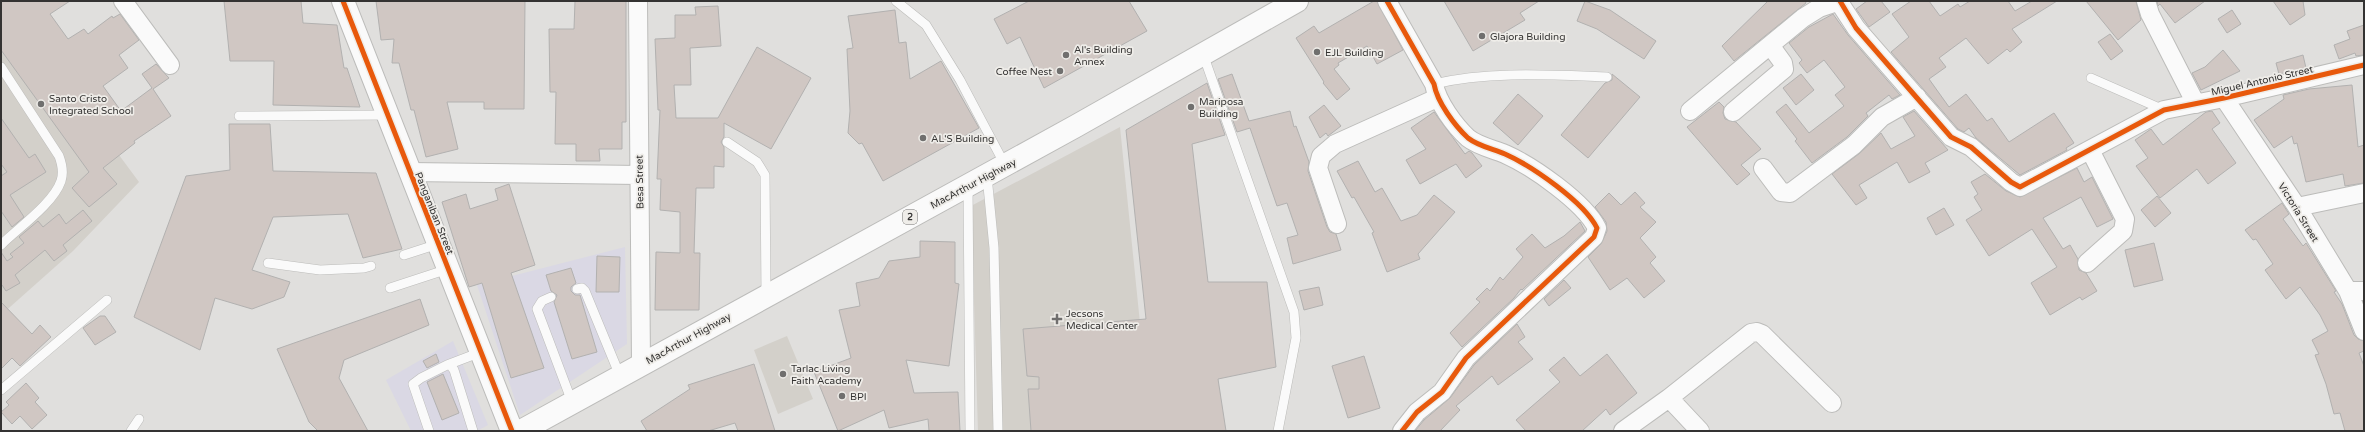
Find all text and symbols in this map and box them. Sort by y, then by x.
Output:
marker: Glajora Building [1477,31,1487,41]
place label: Glajora Building [1490,31,1565,43]
place label: Al's Building Annex [1074,44,1133,68]
marker: EJL Building [1312,47,1322,57]
place label: EJL Building [1325,47,1384,59]
marker: Al's Building Annex [1061,50,1071,60]
street label: Miguel Antonio Street [2210,63,2315,99]
place label: Coffee Nest [996,66,1052,78]
marker: Coffee Nest [1055,66,1065,76]
place label: Santo Cristo Integrated School [49,93,133,117]
place label: Mariposa Building [1199,96,1243,120]
marker: Santo Cristo Integrated School [36,99,46,109]
marker: Mariposa Building [1186,102,1196,112]
marker: AL'S Building [918,133,928,143]
place label: AL'S Building [931,133,994,145]
street label: Besa Street [634,155,646,209]
street label: MacArthur Highway [929,156,1019,212]
street label: Panganiban Street [412,170,456,257]
street label: Victoria Street [2275,181,2321,245]
road number: 2 [903,210,917,224]
place label: Jecsons Medical Center [1066,308,1138,332]
street label: MacArthur Highway [644,310,734,367]
marker: Jecsons Medical Center [1051,313,1063,325]
place label: Tarlac Living Faith Academy [791,363,862,387]
marker: Tarlac Living Faith Academy [778,369,788,379]
marker: BPI [837,391,847,401]
place label: BPI [850,391,867,403]

